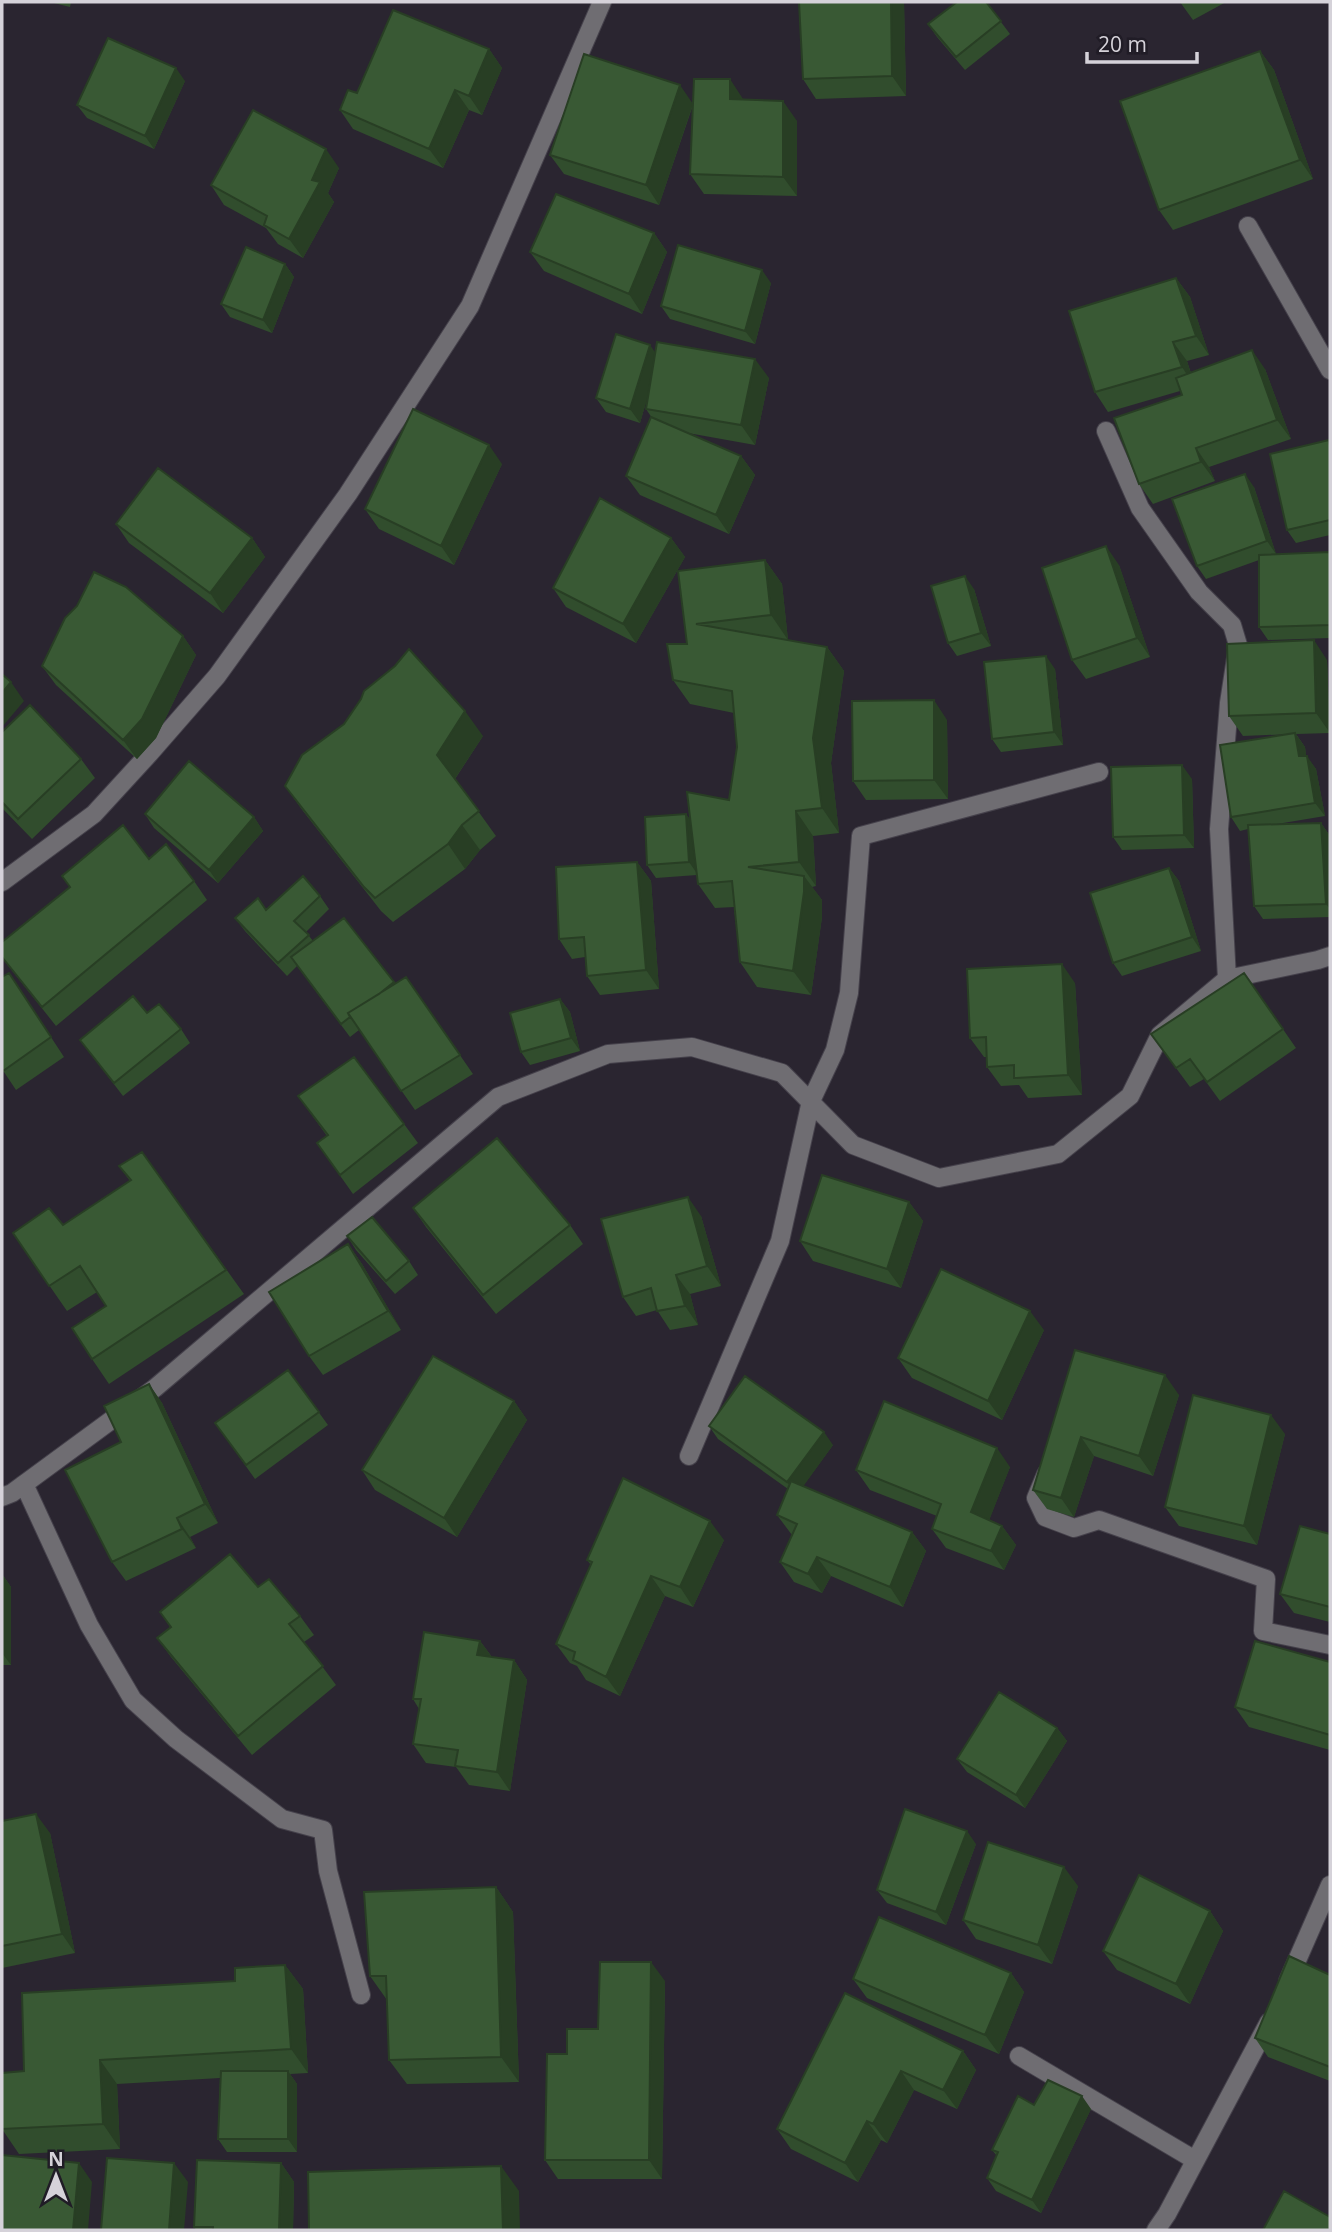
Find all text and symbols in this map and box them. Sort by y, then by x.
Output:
scale bar [1087,21,1197,65]
text: 20 m [1098,30,1147,58]
north arrow [21,2141,91,2211]
text: N [48,2146,64,2172]

